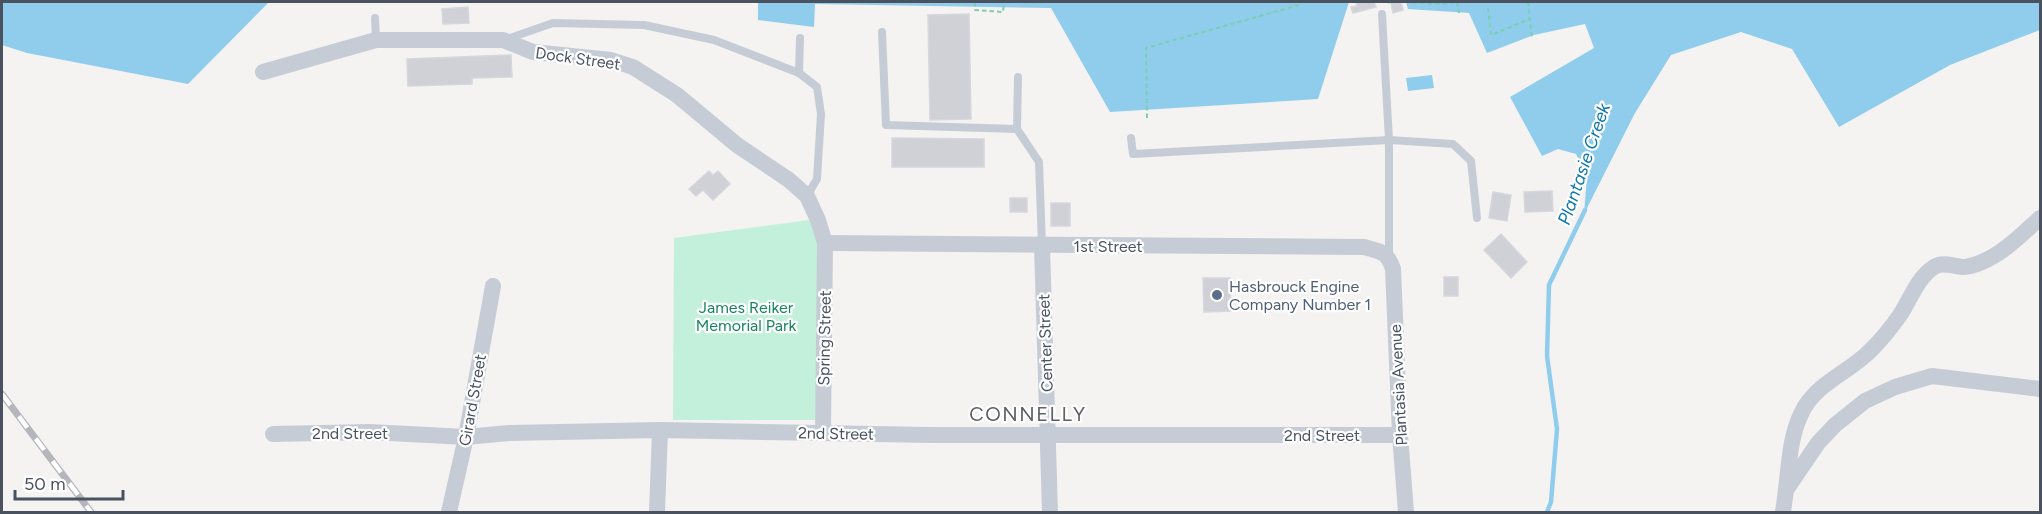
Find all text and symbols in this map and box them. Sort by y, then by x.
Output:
street label: Dock Street [534,43,622,74]
water label: Plantasie Creek [1553,99,1615,228]
street label: 1st Street [1074,237,1142,256]
place label: Hasbrouck Engine Company Number 1 [1229,277,1371,314]
marker: Hasbrouck Engine Company Number 1 [1210,288,1224,302]
street label: Spring Street [814,290,835,386]
street label: Center Street [1034,294,1057,392]
park label: James Reiker Memorial Park [696,298,796,335]
street label: Plantasia Avenue [1386,324,1411,446]
street label: Girard Street [455,353,490,448]
district label: CONNELLY [969,402,1087,426]
street label: 2nd Street [798,423,874,444]
street label: 2nd Street [312,424,388,443]
street label: 2nd Street [1284,426,1360,445]
scale bar [15,463,123,501]
text: 50 m [24,473,66,495]

